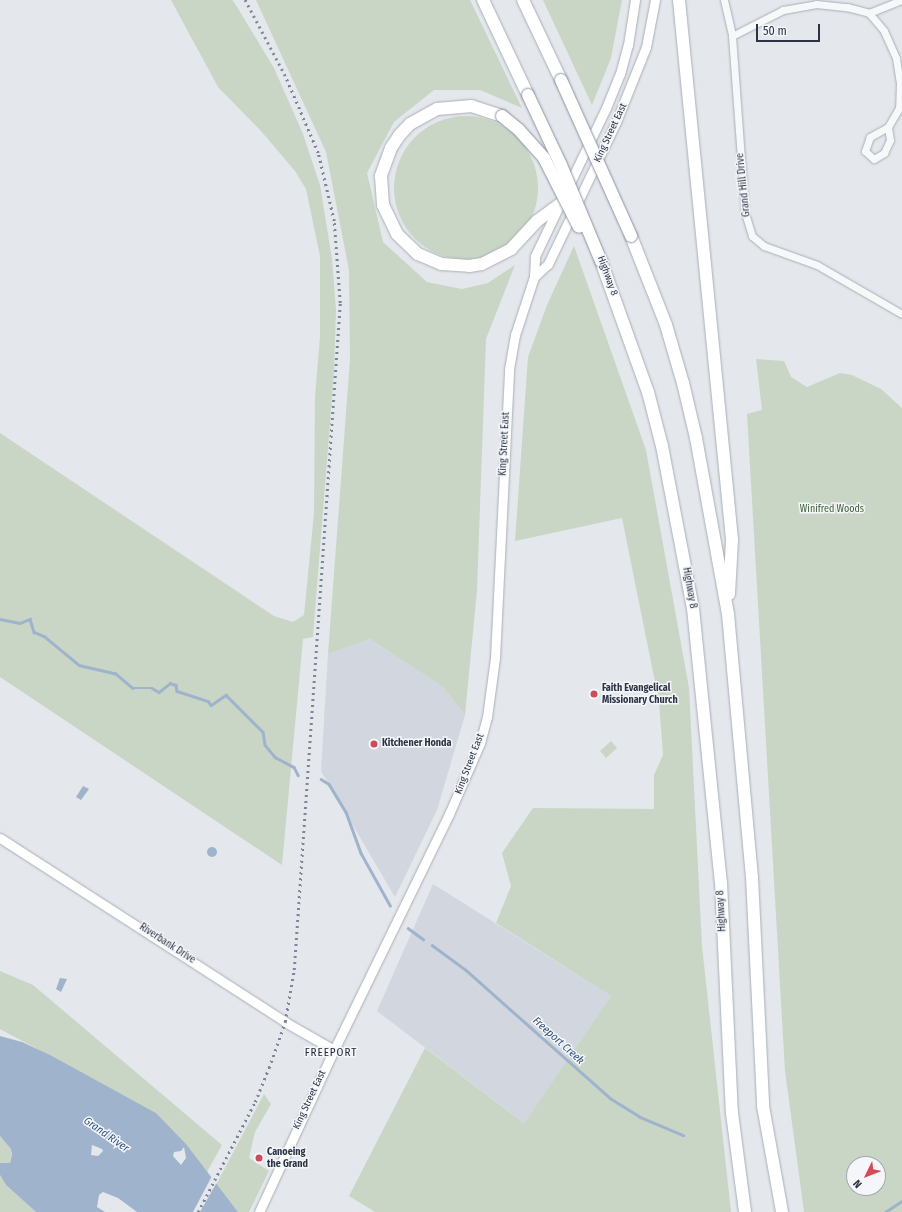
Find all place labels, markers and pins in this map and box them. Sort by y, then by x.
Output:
place label: Faith Evangelical Missionary Church [602,682,678,706]
marker: Faith Evangelical Missionary Church [589,689,599,699]
place label: Kitchener Honda [382,738,451,750]
marker: Kitchener Honda [369,739,379,749]
place label: Canoeing the Grand [267,1146,308,1170]
marker: Canoeing the Grand [254,1153,264,1163]

